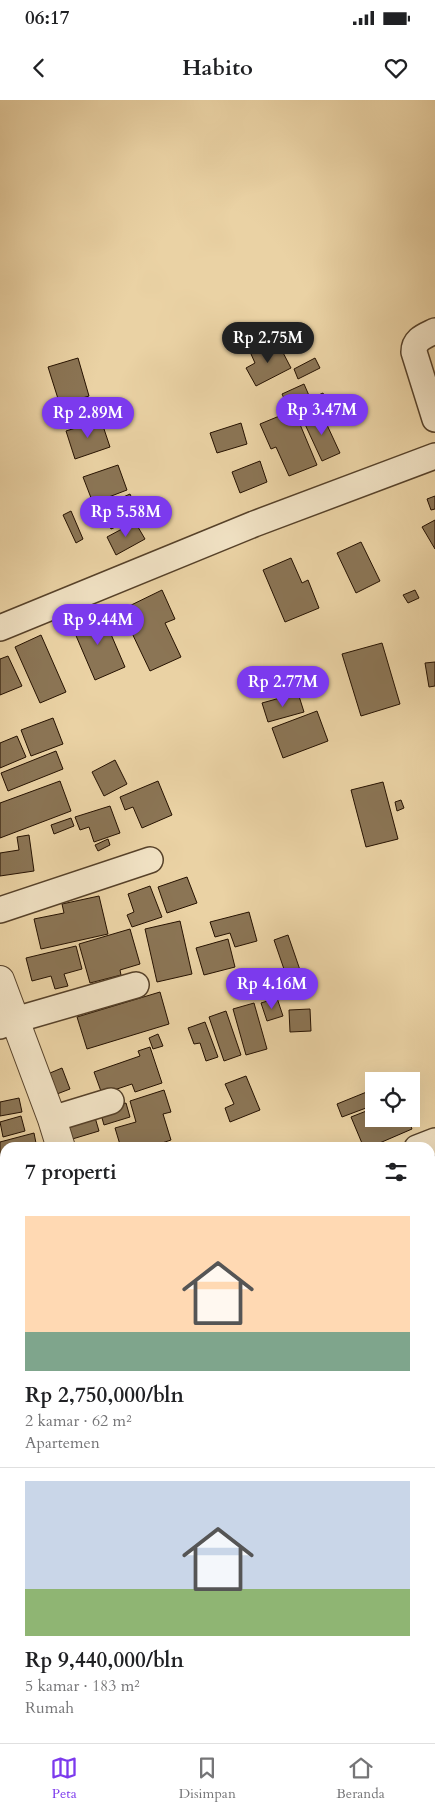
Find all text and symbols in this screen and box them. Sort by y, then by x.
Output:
text: 06:17 [25,5,69,31]
text: Habito [182,53,253,83]
icon: back [25,54,53,82]
icon: heart [382,54,410,82]
pin: Rp 2.75M [216,322,320,364]
text: Rp 2.75M [233,327,303,349]
pin: Rp 3.47M [270,394,374,436]
pin: Rp 2.89M [36,396,140,439]
text: Rp 3.47M [287,399,357,421]
text: Rp 2.89M [53,402,123,424]
pin: Rp 5.58M [74,496,178,538]
text: Rp 5.58M [91,501,161,523]
pin: Rp 9.44M [46,604,150,646]
text: Rp 9.44M [63,609,133,631]
pin: Rp 2.77M [231,666,335,708]
text: Rp 2.77M [248,671,318,693]
pin: Rp 4.16M [220,968,324,1010]
text: Rp 4.16M [237,973,307,995]
map controls [365,1072,420,1127]
button: locate [365,1072,420,1127]
text: 7 properti [25,1158,117,1187]
icon: filters [382,1158,410,1186]
icon: home [173,1248,263,1338]
text: Rp 2,750,000/bln [25,1381,184,1410]
text: 2 kamar · 62 m² [25,1410,131,1432]
text: Apartemen [25,1432,100,1454]
icon: home [173,1514,263,1604]
text: Rp 9,440,000/bln [25,1646,184,1675]
text: 5 kamar · 183 m² [25,1675,140,1697]
text: Rumah [25,1697,74,1719]
tab: Peta [50,1754,78,1803]
tab: Disimpan [179,1754,236,1803]
tab: Beranda [336,1754,385,1803]

